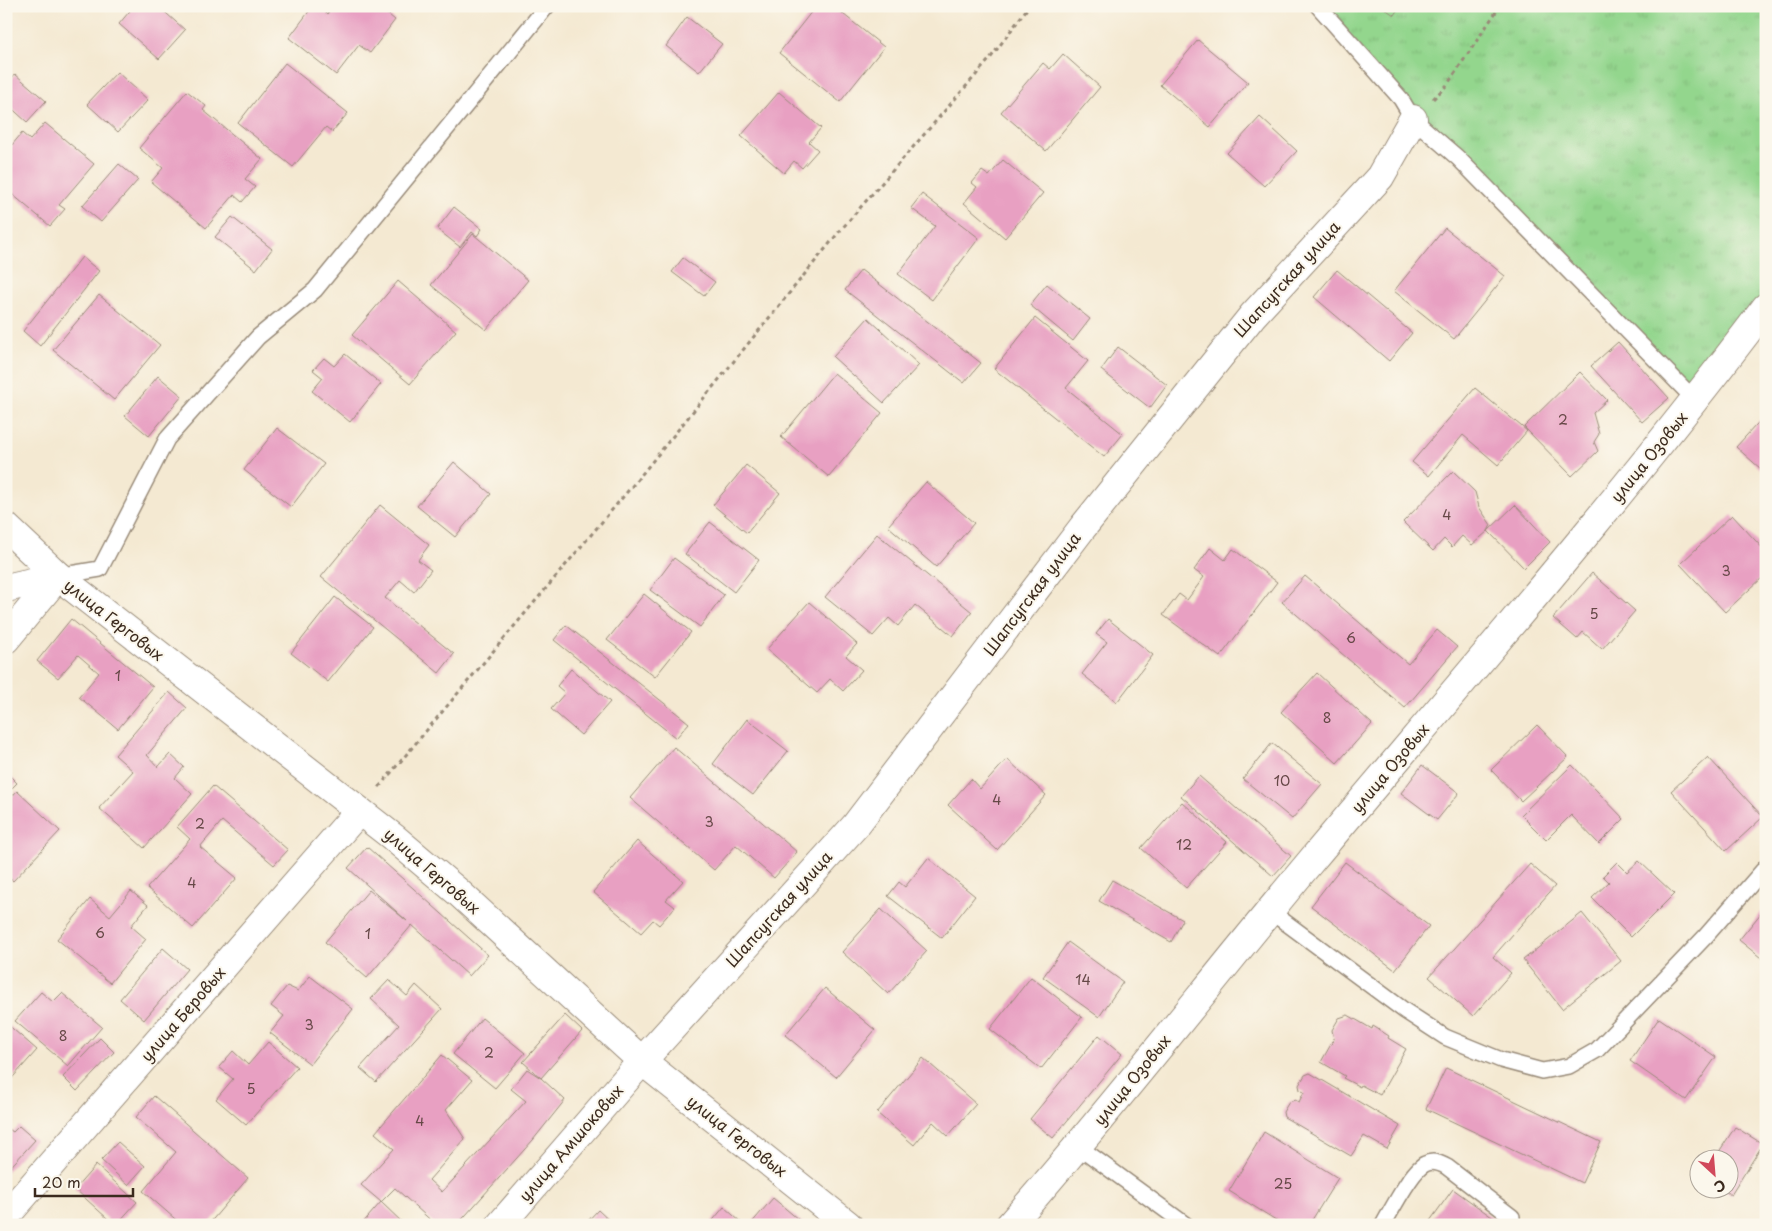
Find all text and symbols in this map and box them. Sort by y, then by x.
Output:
street label: Шапсугская улица [1227,215,1345,342]
street label: улица Озовых [1604,406,1692,507]
house number: 2 [1558,409,1568,430]
house number: 4 [1442,504,1452,525]
street label: Шапсугская улица [977,527,1086,660]
house number: 3 [1721,560,1731,581]
street label: улица Герговых [60,572,170,666]
house number: 5 [1589,603,1599,624]
house number: 6 [1346,627,1356,648]
house number: 1 [115,665,121,686]
house number: 8 [1323,707,1331,728]
street label: улица Озовых [1344,717,1434,817]
house number: 10 [1274,770,1290,791]
house number: 4 [992,789,1002,810]
house number: 3 [704,811,714,832]
house number: 2 [195,813,205,834]
street label: улица Герговых [379,821,486,919]
house number: 12 [1176,834,1192,855]
street label: Шапсугская улица [719,845,837,972]
house number: 4 [187,872,197,893]
house number: 6 [95,922,105,943]
house number: 1 [365,923,371,944]
street label: улица Беровых [134,961,230,1066]
house number: 14 [1075,969,1091,990]
house number: 3 [304,1014,314,1035]
house number: 8 [59,1025,67,1046]
street label: улица Озовых [1087,1029,1175,1130]
house number: 2 [484,1042,494,1063]
house number: 5 [246,1078,256,1099]
street label: улица Амшоковых [512,1078,628,1206]
street label: улица Герговых [683,1088,793,1182]
house number: 4 [415,1110,425,1131]
north arrow [1690,1148,1740,1198]
scale bar [35,1166,132,1198]
text: 20 m [42,1170,81,1193]
house number: 25 [1274,1173,1292,1194]
text: С [1711,1174,1729,1198]

